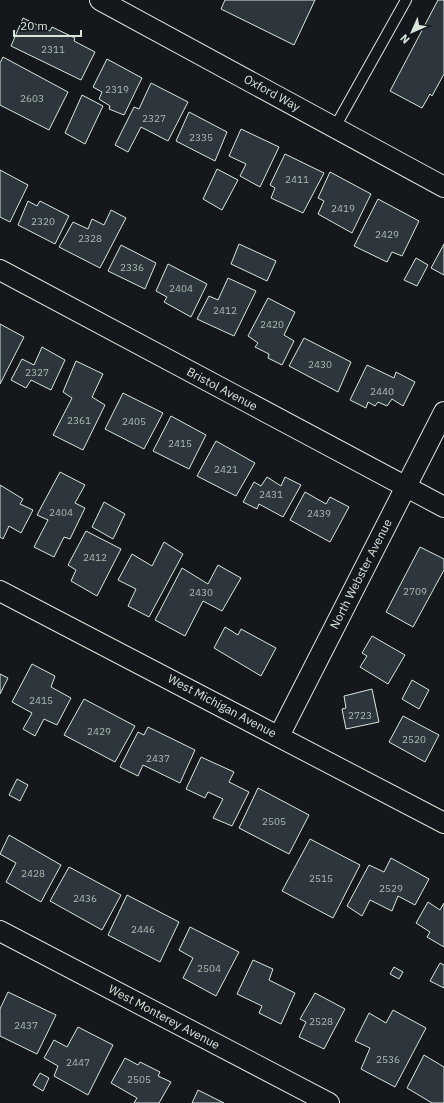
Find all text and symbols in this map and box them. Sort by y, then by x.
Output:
scale bar [14,12,81,38]
north arrow [392,12,432,52]
text: 20 m [20,18,48,33]
text: N [397,31,413,47]
house number: 2311 [41,43,65,56]
street label: Oxford Way [241,71,303,114]
house number: 2319 [105,83,129,96]
house number: 2603 [20,92,44,105]
house number: 2327 [142,112,166,125]
house number: 2335 [189,131,213,144]
house number: 2411 [285,173,309,186]
house number: 2419 [331,202,355,215]
house number: 2320 [31,215,55,228]
house number: 2429 [375,228,399,241]
house number: 2328 [78,232,102,245]
house number: 2336 [120,261,144,274]
house number: 2404 [169,282,193,295]
house number: 2412 [213,304,237,317]
house number: 2420 [260,318,284,331]
house number: 2430 [308,358,332,371]
street label: Bristol Avenue [184,364,261,414]
house number: 2327 [25,366,49,379]
house number: 2440 [370,385,394,398]
house number: 2361 [67,414,91,427]
house number: 2405 [122,415,146,428]
house number: 2415 [168,437,192,450]
house number: 2421 [214,463,238,476]
house number: 2431 [259,488,283,501]
house number: 2404 [49,506,73,519]
house number: 2439 [307,507,331,520]
street label: North Webster Avenue [326,516,395,631]
house number: 2412 [83,551,107,564]
house number: 2709 [403,585,427,598]
house number: 2430 [189,586,213,599]
street label: West Michigan Avenue [165,671,279,741]
house number: 2415 [29,694,53,707]
house number: 2723 [348,709,372,722]
house number: 2429 [87,725,111,738]
house number: 2520 [402,733,426,746]
house number: 2437 [146,752,170,765]
house number: 2505 [262,815,286,828]
house number: 2428 [21,867,45,880]
house number: 2515 [309,872,333,885]
house number: 2529 [379,882,403,895]
house number: 2436 [73,892,97,905]
house number: 2446 [131,923,155,936]
house number: 2504 [197,962,221,975]
street label: West Monterey Avenue [106,981,223,1052]
house number: 2528 [309,1015,333,1028]
house number: 2437 [14,1019,38,1032]
house number: 2536 [376,1053,400,1066]
house number: 2447 [66,1056,90,1069]
house number: 2505 [127,1073,151,1086]

